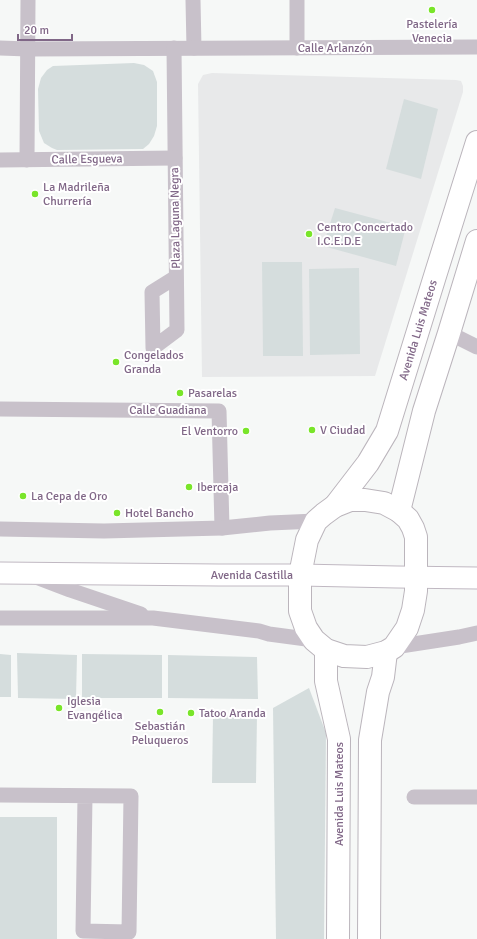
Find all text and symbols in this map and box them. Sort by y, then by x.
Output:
marker: Pastelería Venecia [427,5,437,15]
scale bar [18,16,72,42]
place label: Pastelería Venecia [406,17,458,46]
text: 20 m [24,23,49,38]
street label: Calle Arlanzón [298,41,372,56]
street label: Calle Esgueva [51,151,123,168]
street label: Plaza Laguna Negra [167,167,184,269]
place label: La Madrileña Churrería [43,180,110,209]
marker: La Madrileña Churrería [30,189,40,199]
place label: Centro Concertado I.C.E.D.E [317,220,413,249]
marker: Centro Concertado I.C.E.D.E [304,229,314,239]
street label: Avenida Luis Mateos [396,278,441,382]
place label: Congelados Granda [124,348,184,377]
marker: Congelados Granda [111,357,121,367]
place label: Pasarelas [188,386,237,401]
marker: Pasarelas [175,388,185,398]
street label: Calle Guadiana [129,403,207,418]
place label: V Ciudad [320,423,365,438]
place label: El Ventorro [181,424,238,439]
marker: V Ciudad [307,425,317,435]
marker: El Ventorro [241,426,251,436]
place label: Ibercaja [197,480,238,495]
marker: Ibercaja [184,482,194,492]
place label: La Cepa de Oro [31,489,107,504]
marker: La Cepa de Oro [18,491,28,501]
place label: Hotel Bancho [125,506,194,521]
marker: Hotel Bancho [112,508,122,518]
street label: Avenida Castilla [211,568,293,583]
place label: Iglesia Evangélica [67,694,122,723]
marker: Iglesia Evangélica [54,703,64,713]
place label: Tatoo Aranda [199,706,266,721]
marker: Sebastián Peluqueros [155,707,165,717]
marker: Tatoo Aranda [186,708,196,718]
place label: Sebastián Peluqueros [131,719,189,748]
street label: Avenida Luis Mateos [332,742,347,846]

